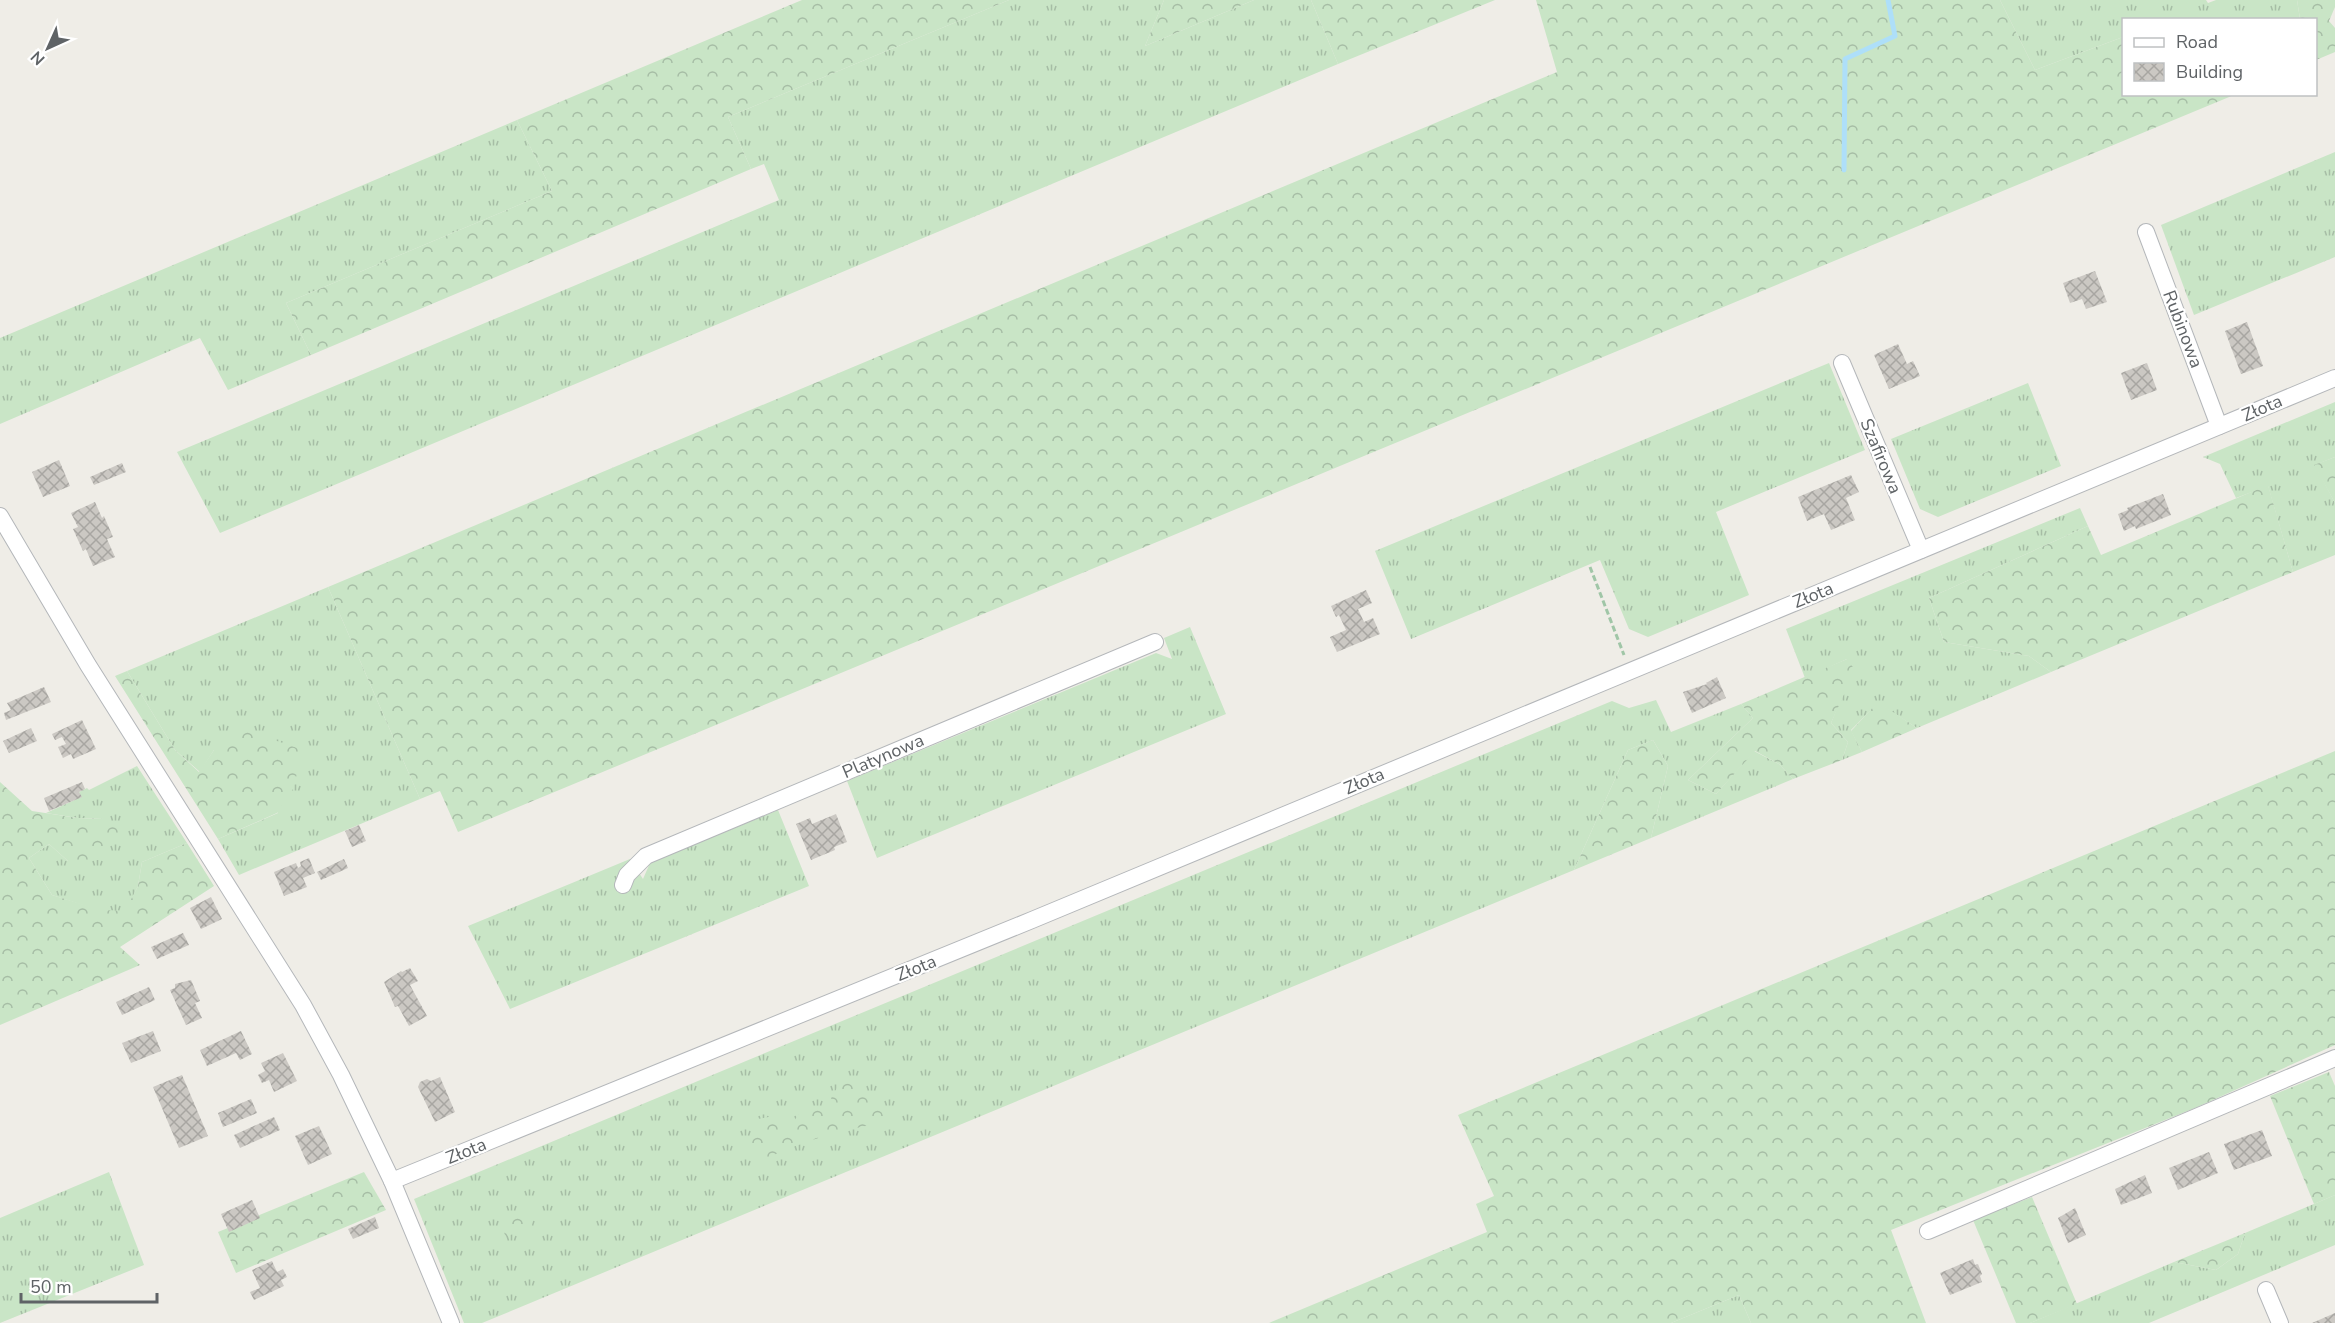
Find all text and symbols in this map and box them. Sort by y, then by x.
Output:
north arrow [18,18,78,78]
legend [2122,18,2317,96]
text: Road [2176,30,2218,54]
text: N [26,46,50,70]
text: Building [2176,60,2243,84]
street label: Rubinowa [2157,287,2209,371]
street label: Złota [2238,389,2286,427]
street label: Szafirowa [1854,415,1908,497]
street label: Złota [1789,576,1837,614]
street label: Platynowa [838,728,928,784]
street label: Złota [1340,762,1388,800]
street label: Złota [892,949,940,987]
street label: Złota [442,1132,490,1170]
scale bar [21,1266,158,1304]
text: 50 m [30,1275,72,1299]

